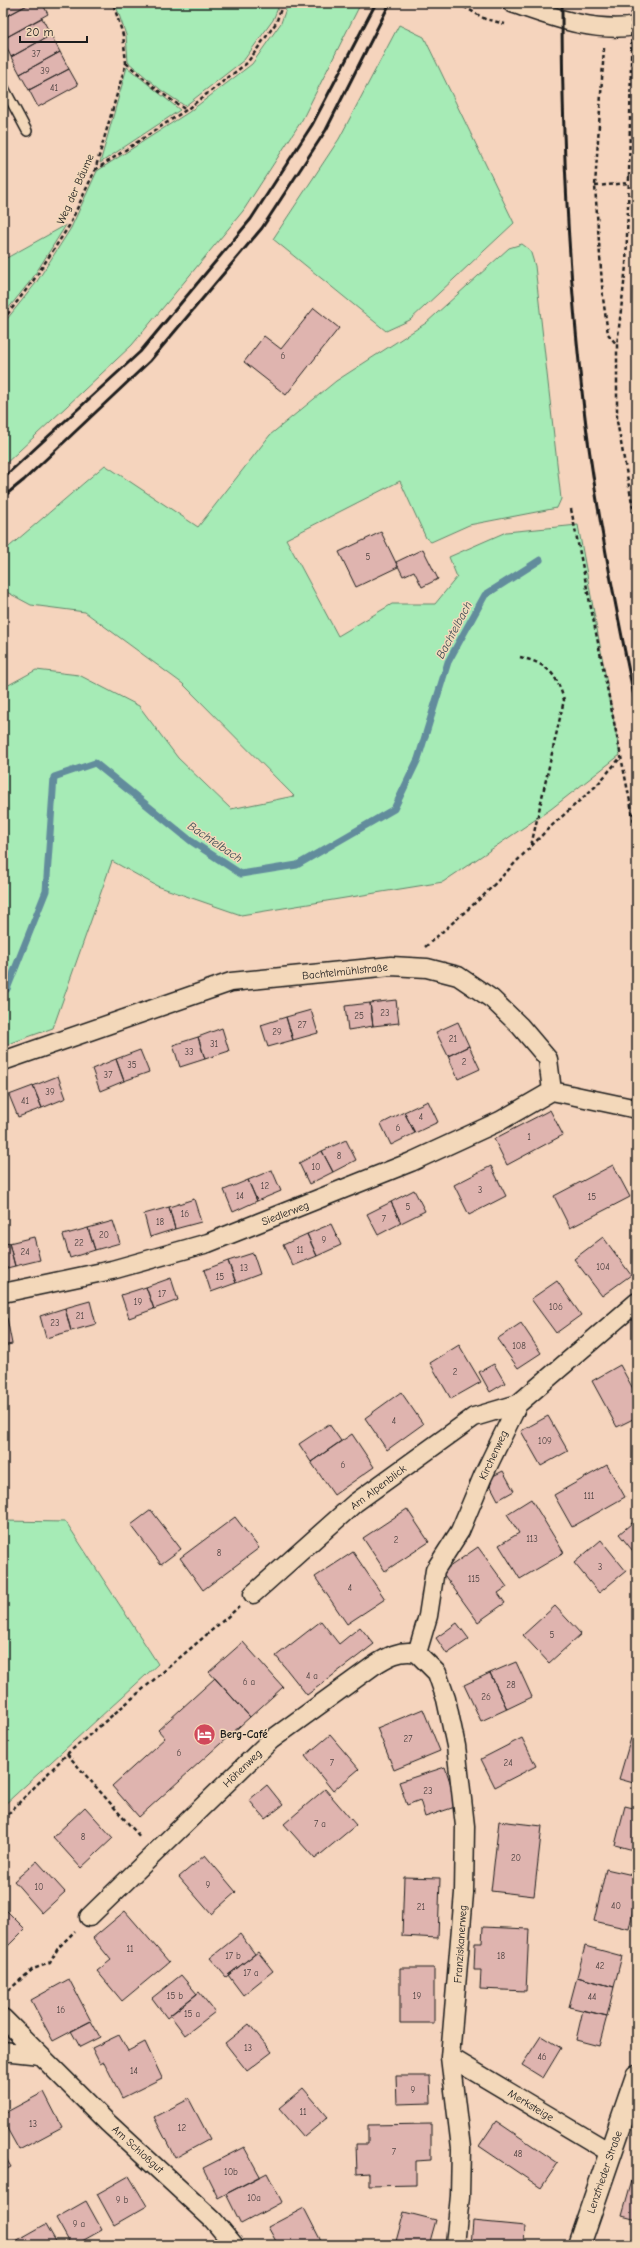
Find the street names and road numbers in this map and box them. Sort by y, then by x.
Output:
street label: Weg der Bäume [54,151,97,227]
street label: Bachtelmühlstraße [301,960,389,982]
street label: Siedlerweg [260,1198,311,1228]
street label: Kirchenweg [476,1428,511,1482]
street label: Am Alpenblick [348,1462,409,1513]
street label: Höhenweg [220,1747,264,1790]
street label: Franziskanerweg [451,1904,470,1984]
street label: Merksteige [505,2087,556,2124]
street label: Am Schloßgut [109,2123,167,2177]
street label: Lenzfrieder Straße [584,2129,625,2215]

